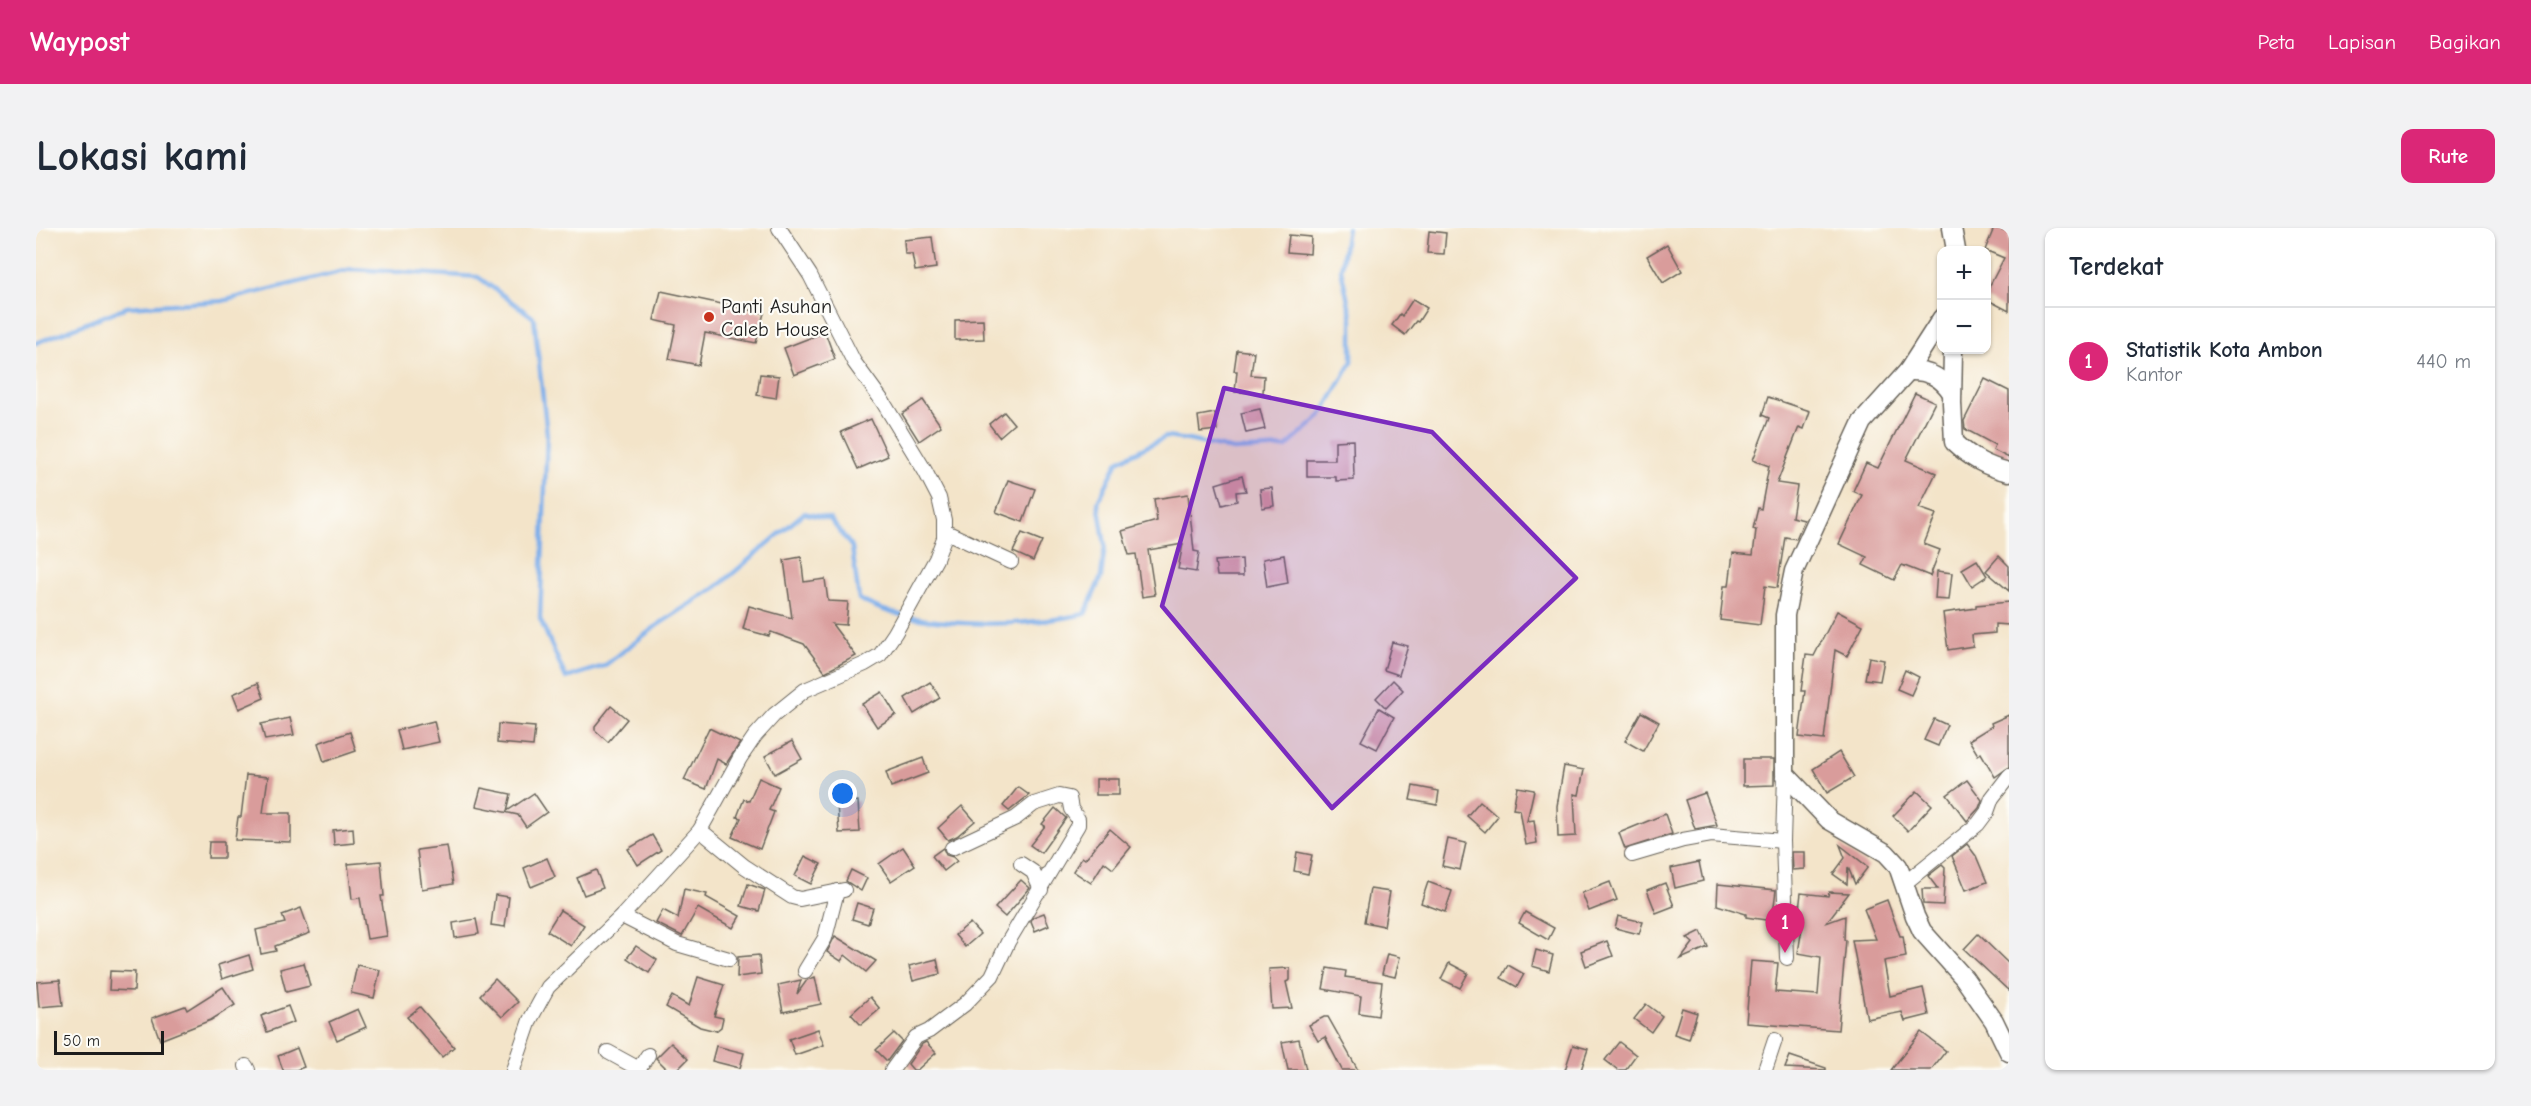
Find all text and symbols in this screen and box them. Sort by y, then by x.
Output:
text: Waypost [30,26,130,58]
text: Peta [2257,30,2295,54]
text: Lapisan [2328,30,2396,54]
text: Bagikan [2429,30,2501,54]
button: Rute [2401,129,2495,183]
text: Lokasi kami [36,132,248,181]
map controls [1937,246,1991,354]
button: + [1937,246,1991,300]
text: Terdekat [2069,252,2163,282]
place label: Panti Asuhan Caleb House [721,295,832,341]
button: − [1937,300,1991,354]
marker: Panti Asuhan Caleb House [702,310,716,324]
text: Statistik Kota Ambon [2126,337,2323,363]
text: 1 [2085,350,2092,373]
text: 440 m [2416,350,2471,373]
text: Kantor [2126,363,2182,386]
your location [828,779,857,808]
pin: 1 [1766,904,1804,953]
scale bar [54,1028,164,1056]
text: 50 m [63,1032,100,1050]

